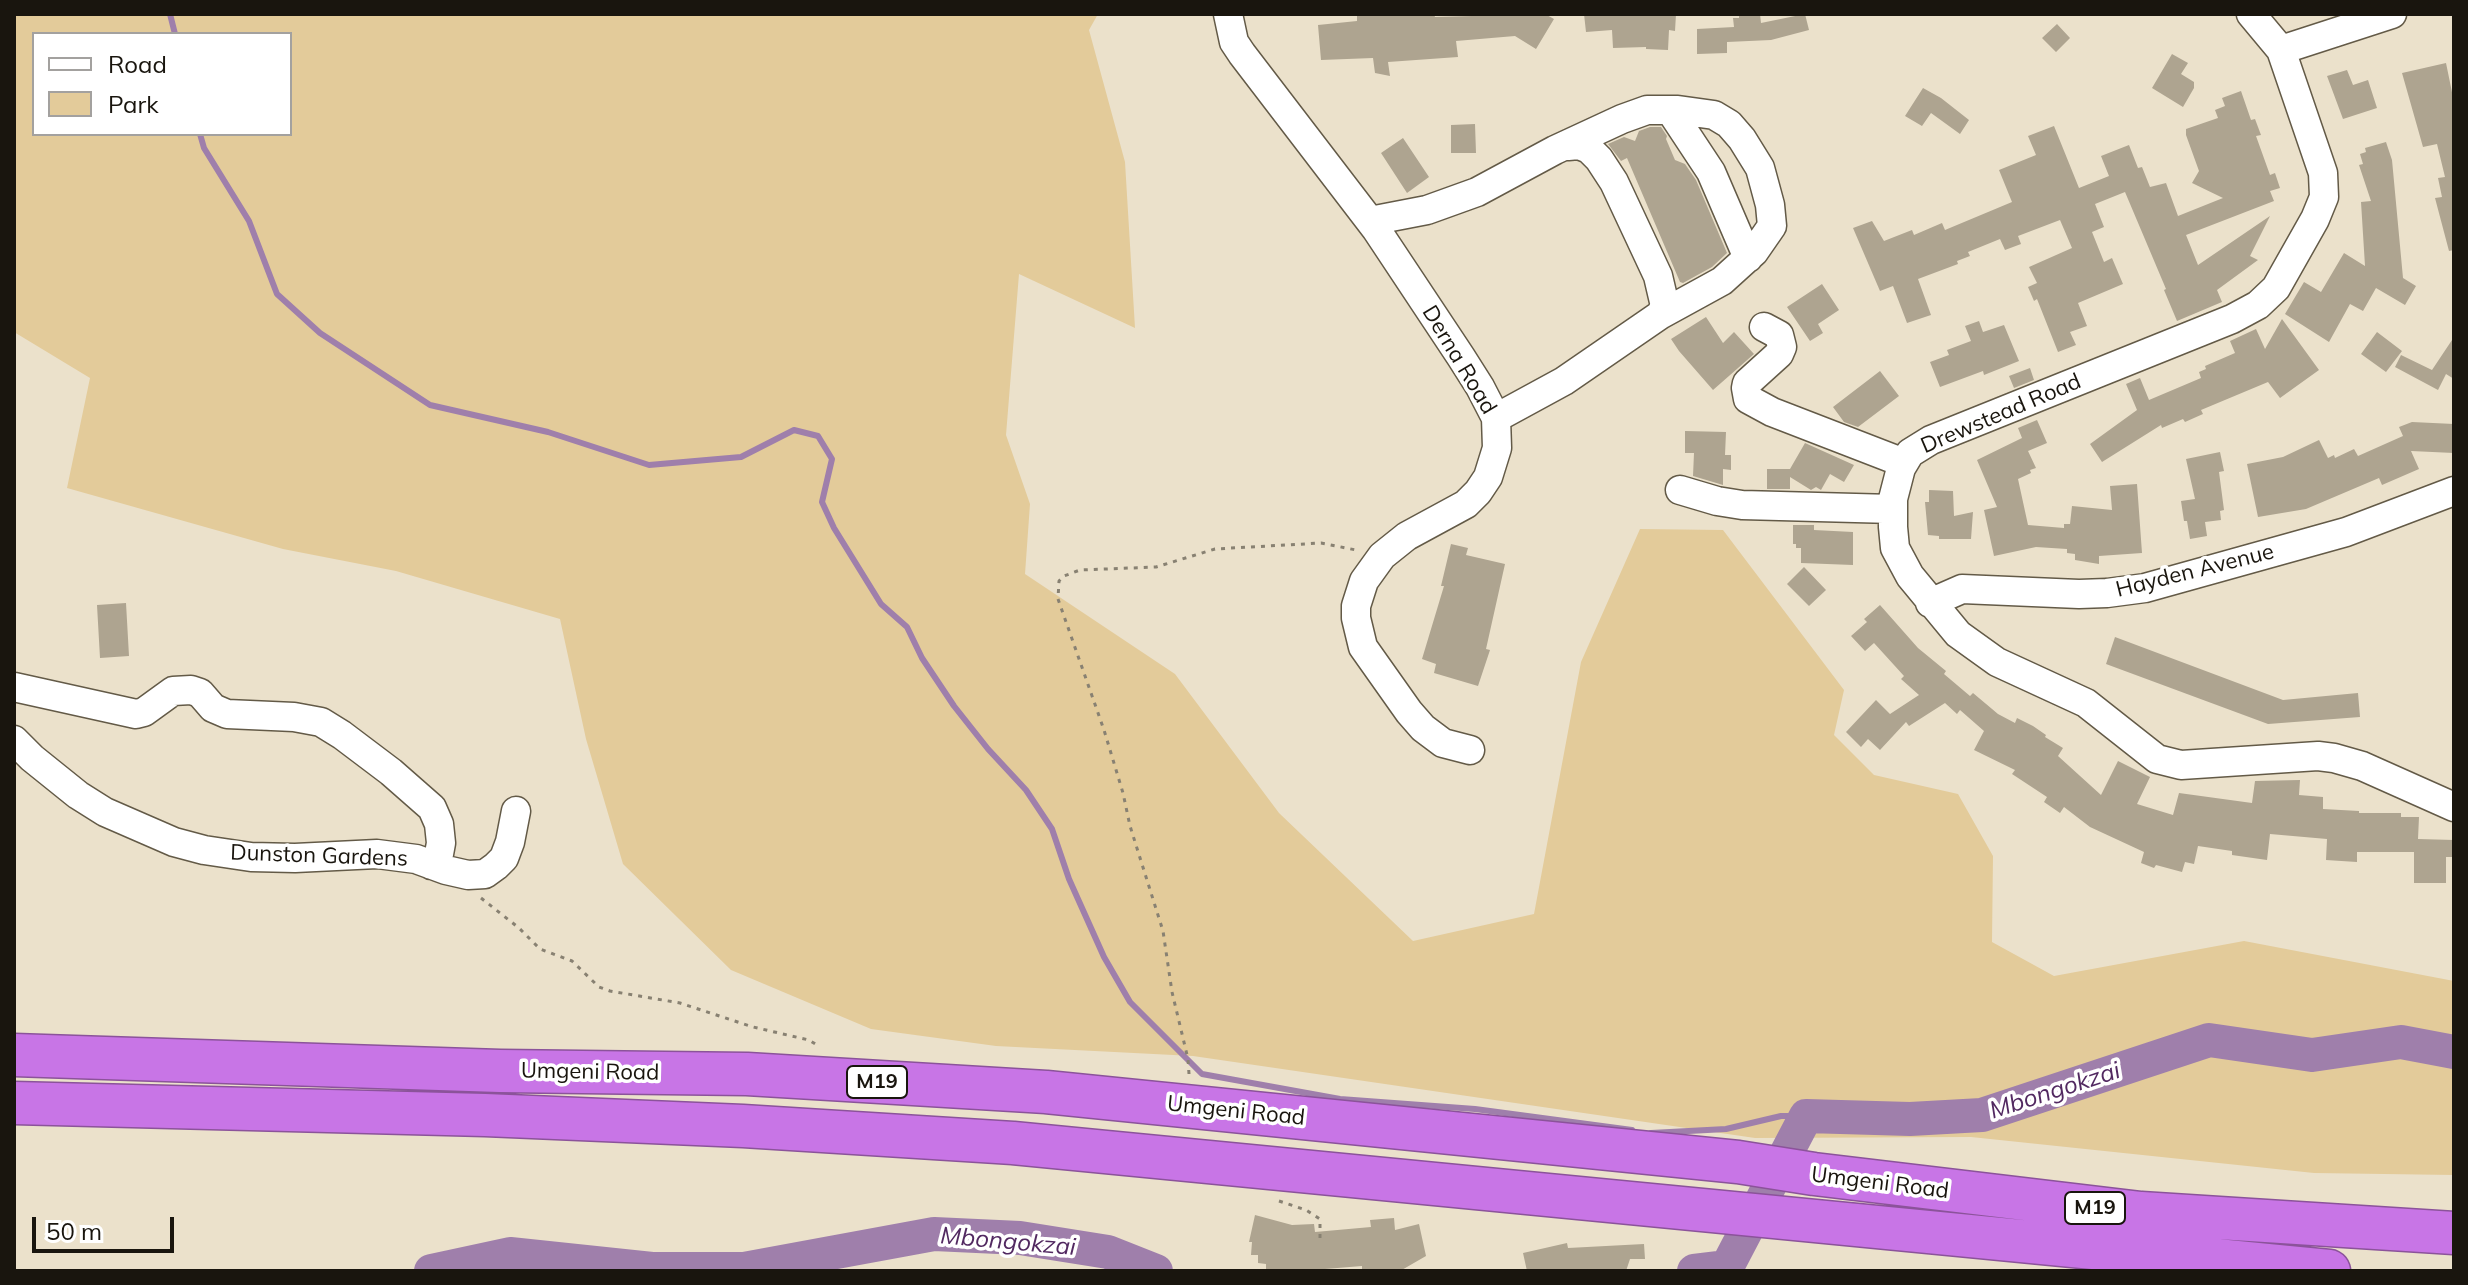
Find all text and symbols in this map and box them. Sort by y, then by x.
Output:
legend [32,32,292,136]
text: Road [108,49,167,79]
text: Park [108,89,159,119]
street label: Derna Road [1416,301,1502,419]
street label: Drewstead Road [1917,368,2085,460]
street label: Hayden Avenue [2113,539,2277,603]
street label: Dunston Gardens [230,840,408,872]
water label: Mbongokzai [1986,1056,2124,1126]
street label: Umgeni Road [521,1058,659,1086]
road number: M19 [847,1066,907,1098]
street label: Umgeni Road [1166,1091,1306,1131]
street label: Umgeni Road [1810,1161,1950,1205]
road number: M19 [2065,1192,2125,1224]
scale bar [36,1201,178,1251]
text: 50 m [46,1216,102,1246]
water label: Mbongokzai [939,1222,1077,1262]

